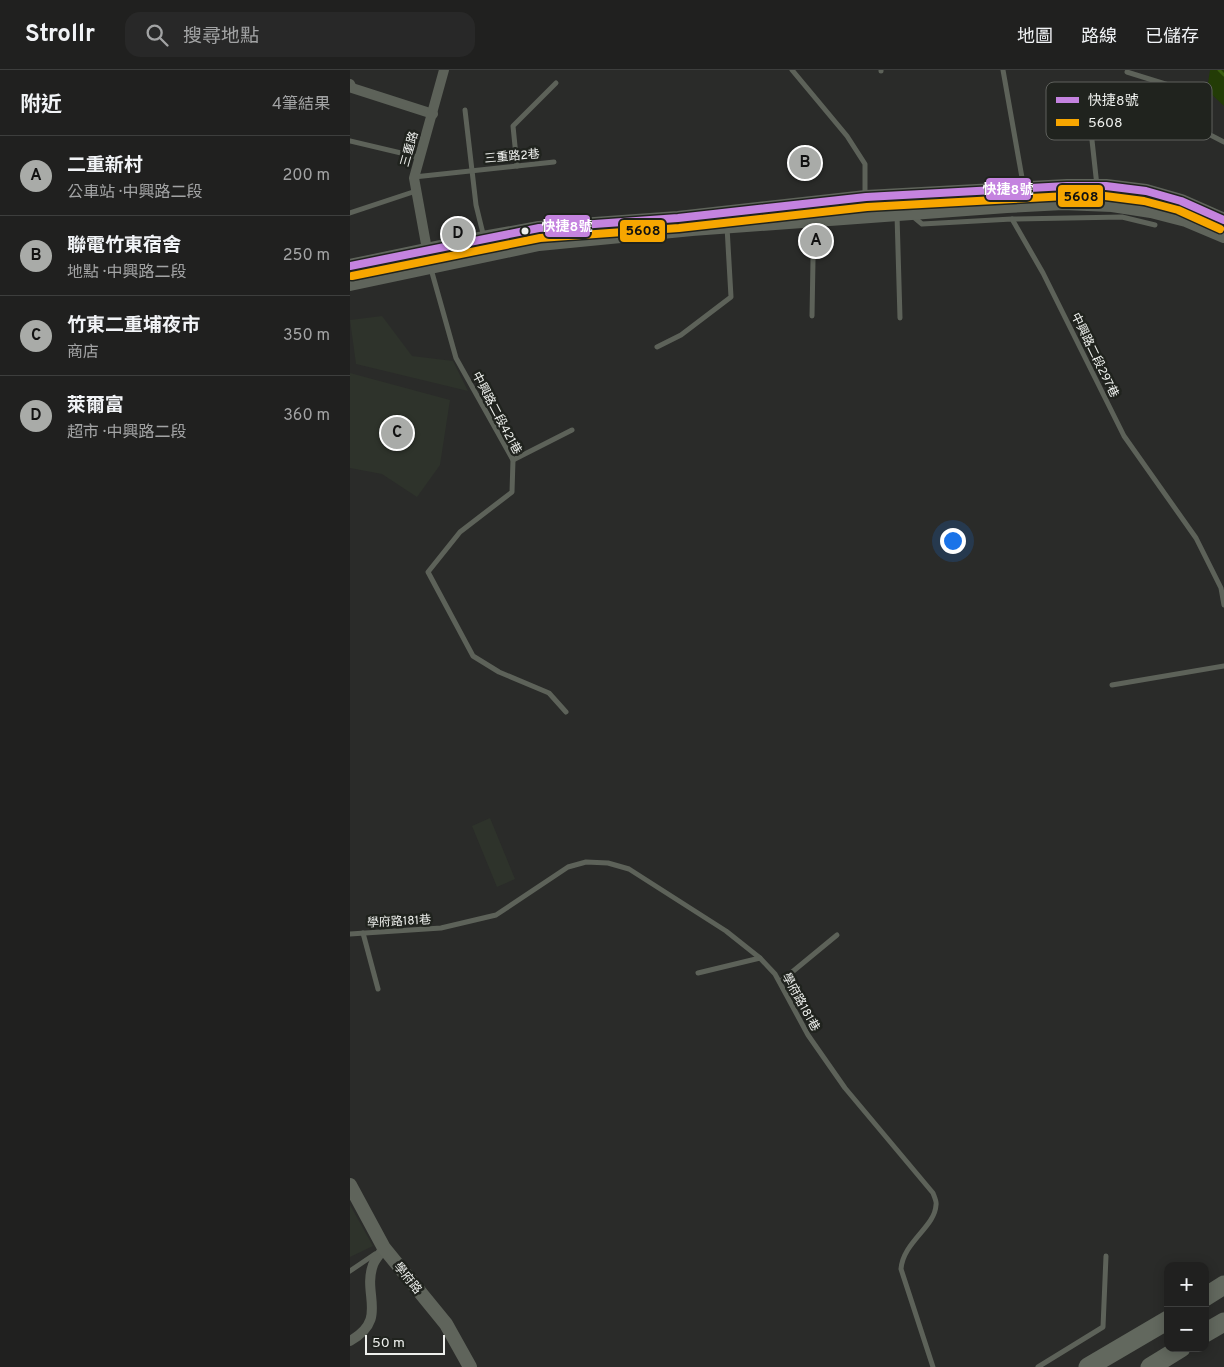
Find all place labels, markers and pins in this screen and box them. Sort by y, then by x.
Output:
pin: B [789,144,821,182]
pin: D [442,215,474,253]
pin: A [800,222,832,260]
unlabelled marker [520,226,530,236]
pin: C [381,414,413,452]

